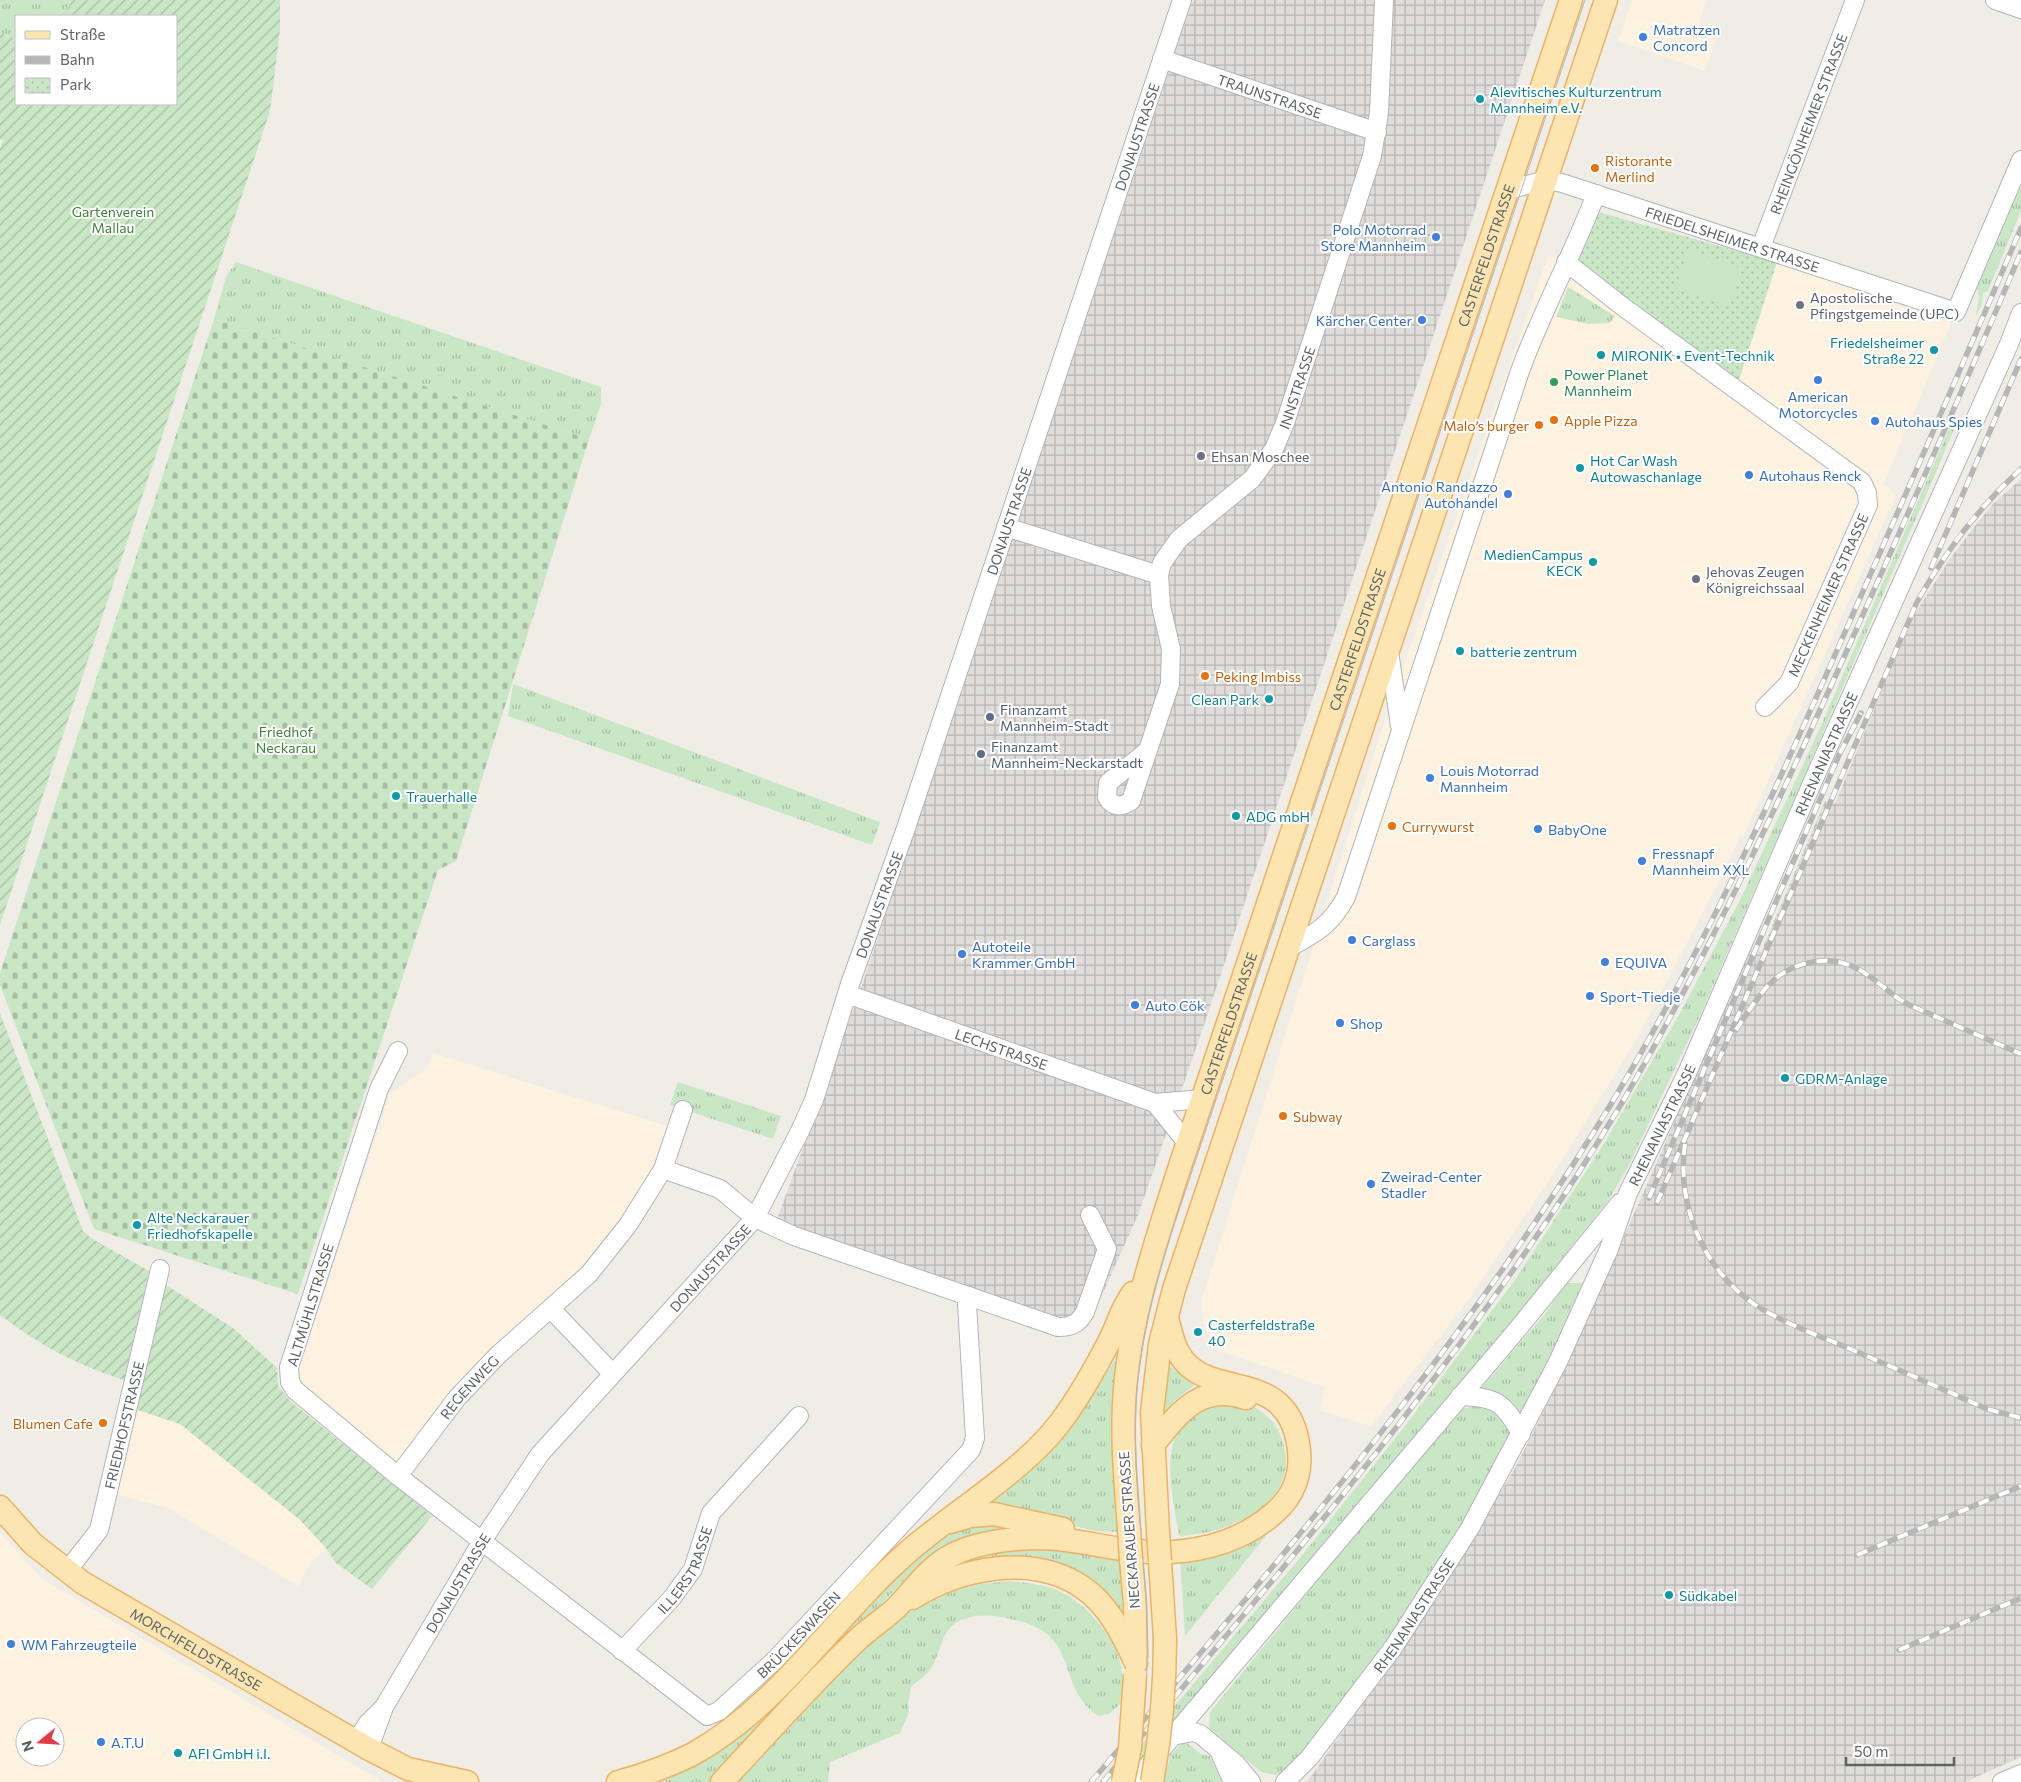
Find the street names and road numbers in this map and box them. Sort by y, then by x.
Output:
street label: RHEINGÖNHEIMER STRASSE [1766,31,1850,217]
street label: TRAUNSTRASSE [1215,70,1324,121]
street label: DONAUSTRASSE [1111,81,1162,193]
street label: CASTERFELDSTRASSE [1454,182,1517,329]
street label: FRIEDELSHEIMER STRASSE [1643,202,1822,275]
street label: INNSTRASSE [1275,344,1318,431]
street label: DONAUSTRASSE [982,465,1034,577]
street label: MECKENHEIMER STRASSE [1784,511,1872,679]
street label: CASTERFELDSTRASSE [1325,566,1388,713]
street label: RHENANIASTRASSE [1791,689,1860,818]
street label: DONAUSTRASSE [851,849,906,960]
street label: CASTERFELDSTRASSE [1196,950,1260,1097]
street label: LECHSTRASSE [953,1024,1050,1073]
street label: RHENANIASTRASSE [1624,1061,1698,1188]
street label: DONAUSTRASSE [666,1220,754,1315]
street label: ALTMÜHLSTRASSE [283,1242,337,1368]
street label: REGENWEG [436,1352,502,1422]
street label: FRIEDHOFSTRASSE [100,1359,147,1490]
street label: NECKARAUER STRASSE [1115,1451,1143,1609]
street label: ILLERSTRASSE [653,1524,715,1617]
street label: DONAUSTRASSE [422,1530,493,1636]
street label: RHENANIASTRASSE [1369,1555,1457,1675]
street label: BRÜCKESWASEN [753,1587,844,1681]
street label: MORCHFELDSTRASSE [127,1604,265,1694]

